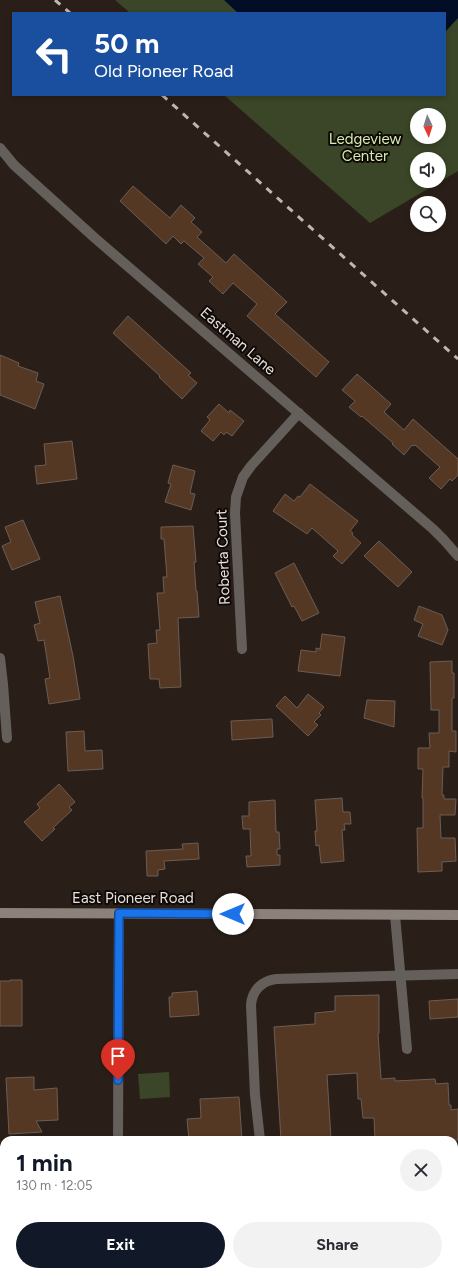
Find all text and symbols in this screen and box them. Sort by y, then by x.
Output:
text: 50 m [94,26,160,60]
icon: left [28,28,80,80]
text: Old Pioneer Road [94,60,234,82]
north arrow [410,108,446,144]
map controls [410,108,446,232]
park label: Ledgeview Center [329,130,402,165]
button: sound [410,152,446,188]
button: search [410,196,446,232]
street label: Eastman Lane [197,303,279,379]
street label: Roberta Court [212,509,234,605]
street label: East Pioneer Road [72,889,194,907]
position arrow [212,893,254,935]
pin [101,1039,135,1080]
icon: arrive [107,1045,129,1067]
text: 1 min [16,1148,73,1177]
button: close [400,1149,442,1191]
text: 130 m · 12:05 [16,1178,93,1193]
button: Exit [16,1222,225,1268]
button: Share [233,1222,442,1268]

